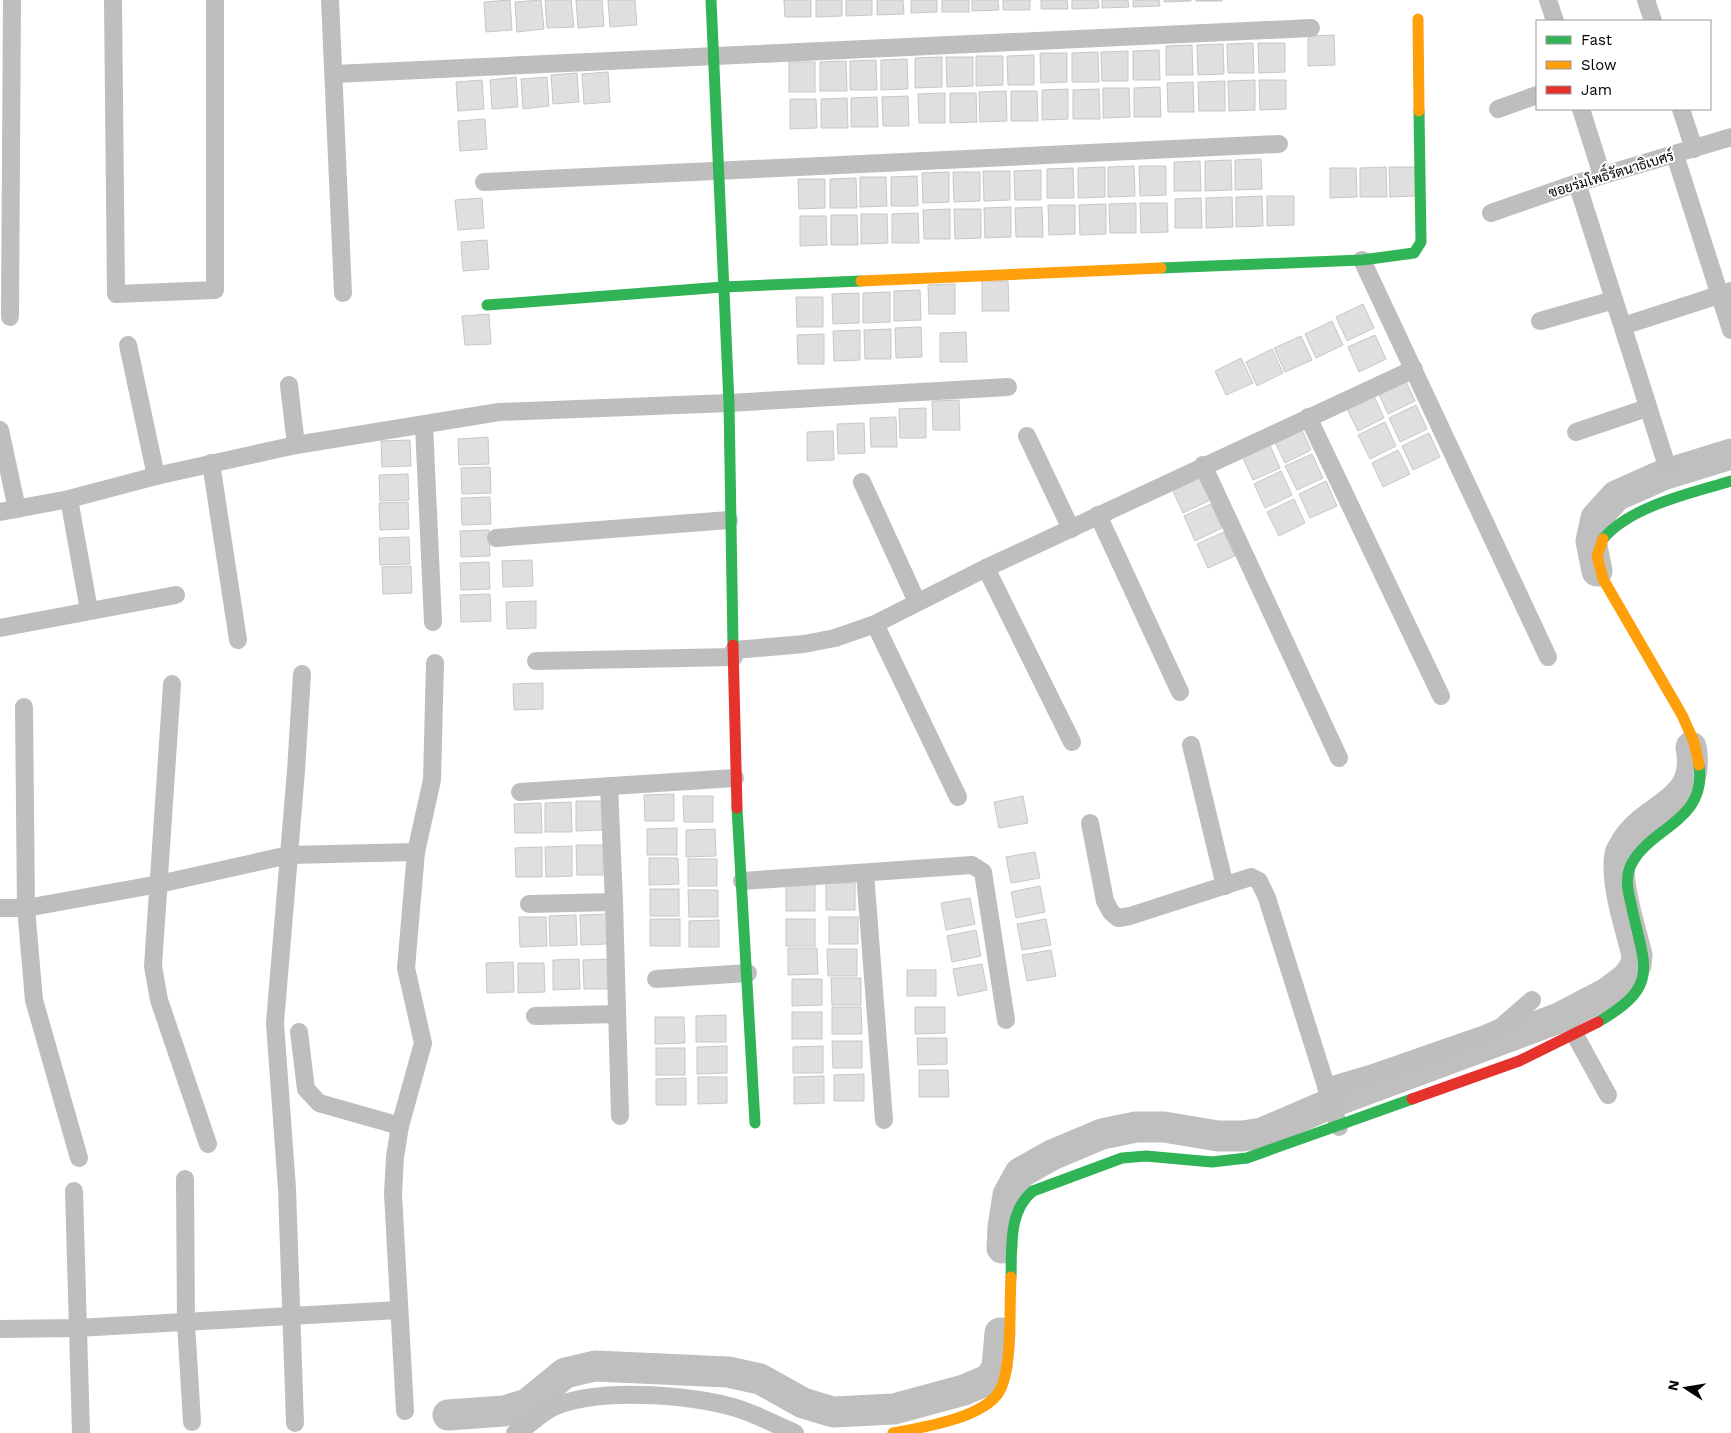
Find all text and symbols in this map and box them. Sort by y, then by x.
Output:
legend [1536,20,1711,110]
text: Fast [1581,31,1613,49]
text: Slow [1581,56,1617,74]
text: Jam [1581,81,1612,99]
street label: ซอยร่มโพธิ์รัตนาธิเบศร์ [1545,143,1676,201]
north arrow [1661,1363,1711,1413]
text: N [1664,1379,1682,1392]

